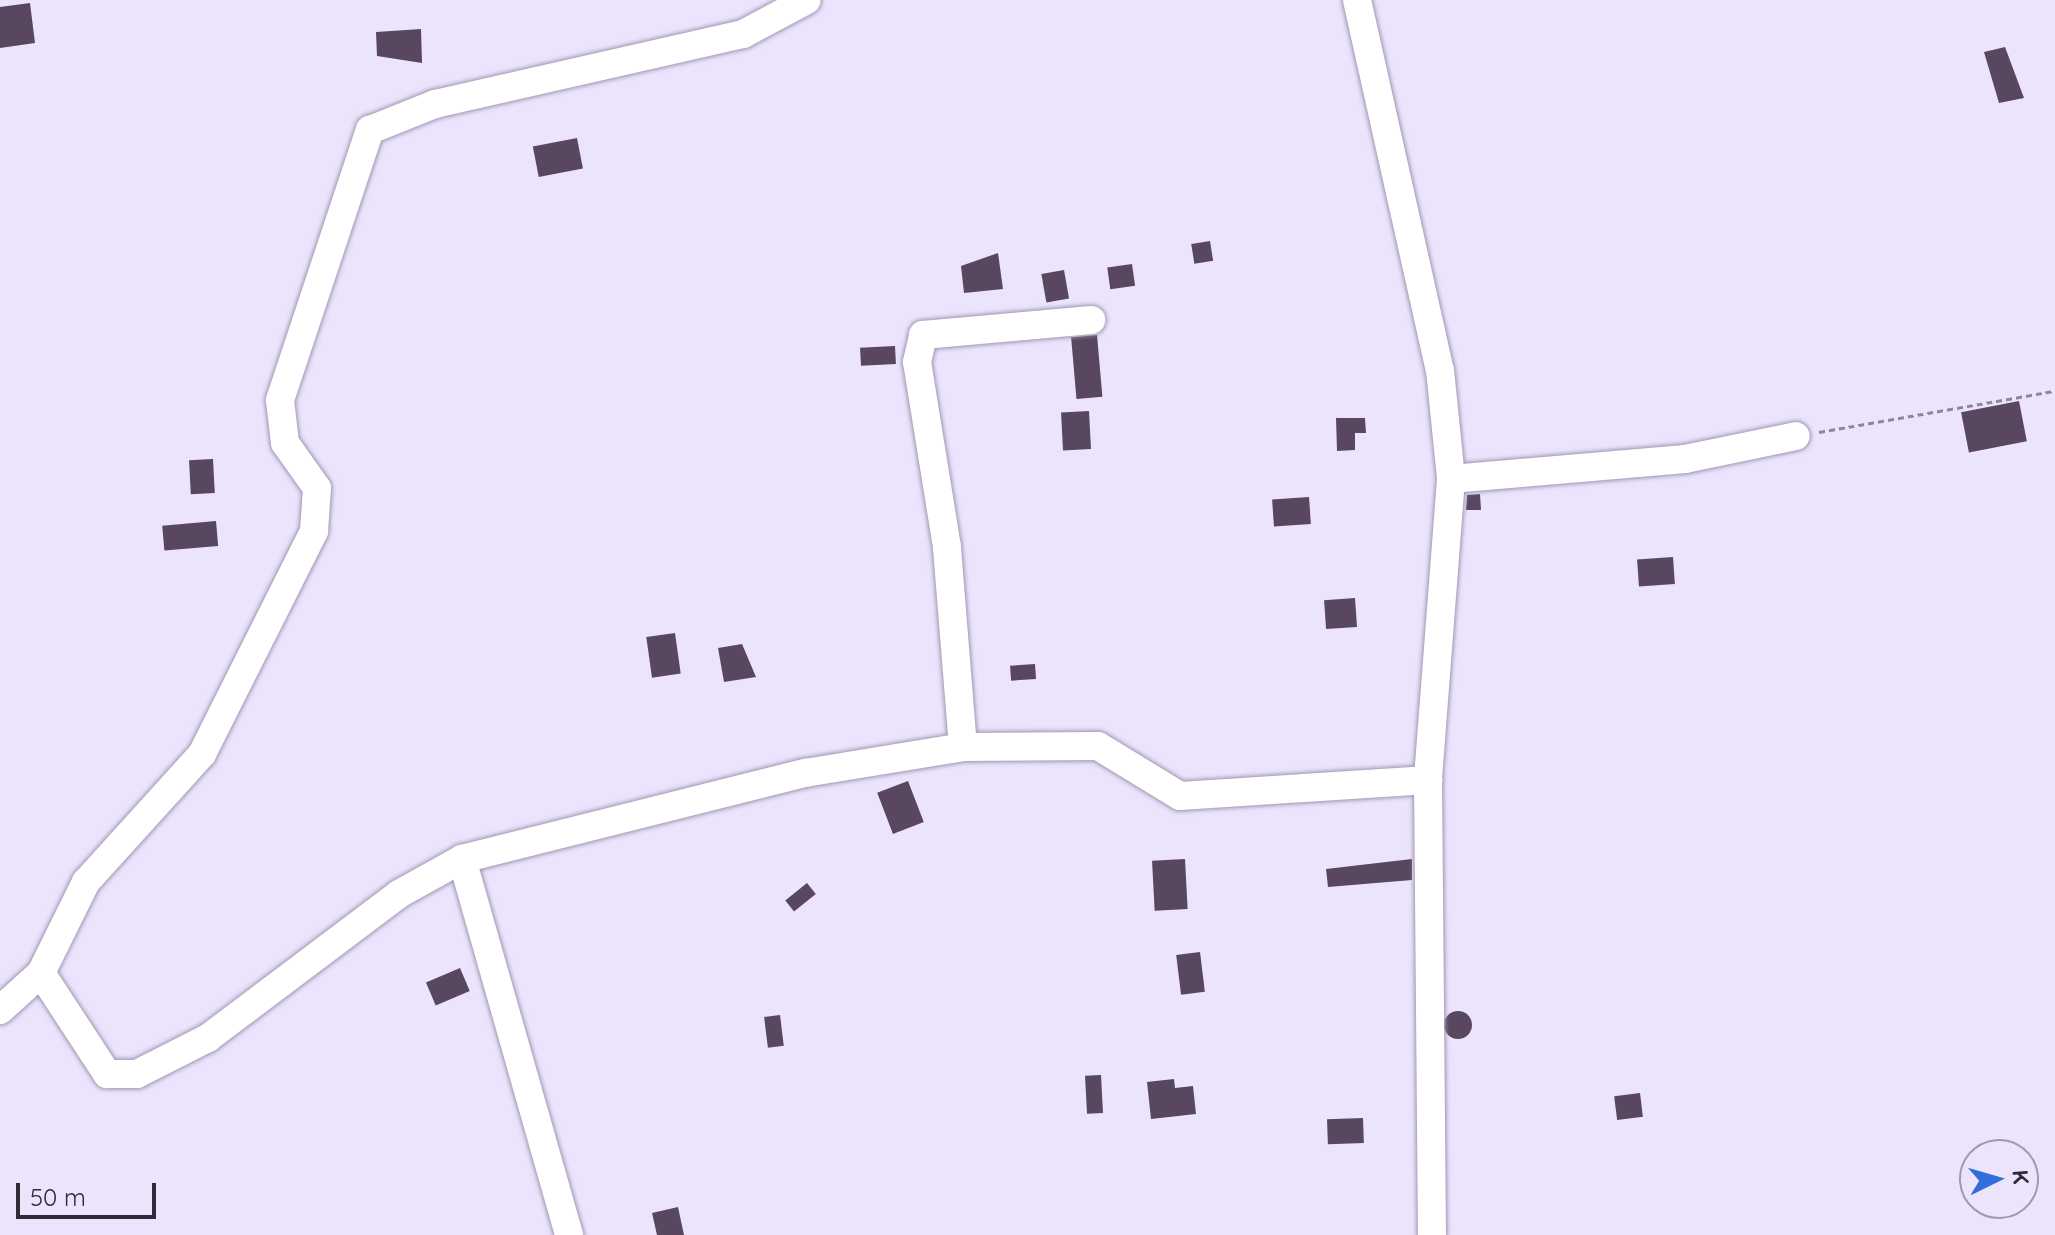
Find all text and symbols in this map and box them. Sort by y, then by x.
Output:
north arrow [1959,1139,2039,1219]
scale bar [20,1167,160,1217]
text: K [2006,1169,2035,1185]
text: 50 m [30,1182,86,1212]

